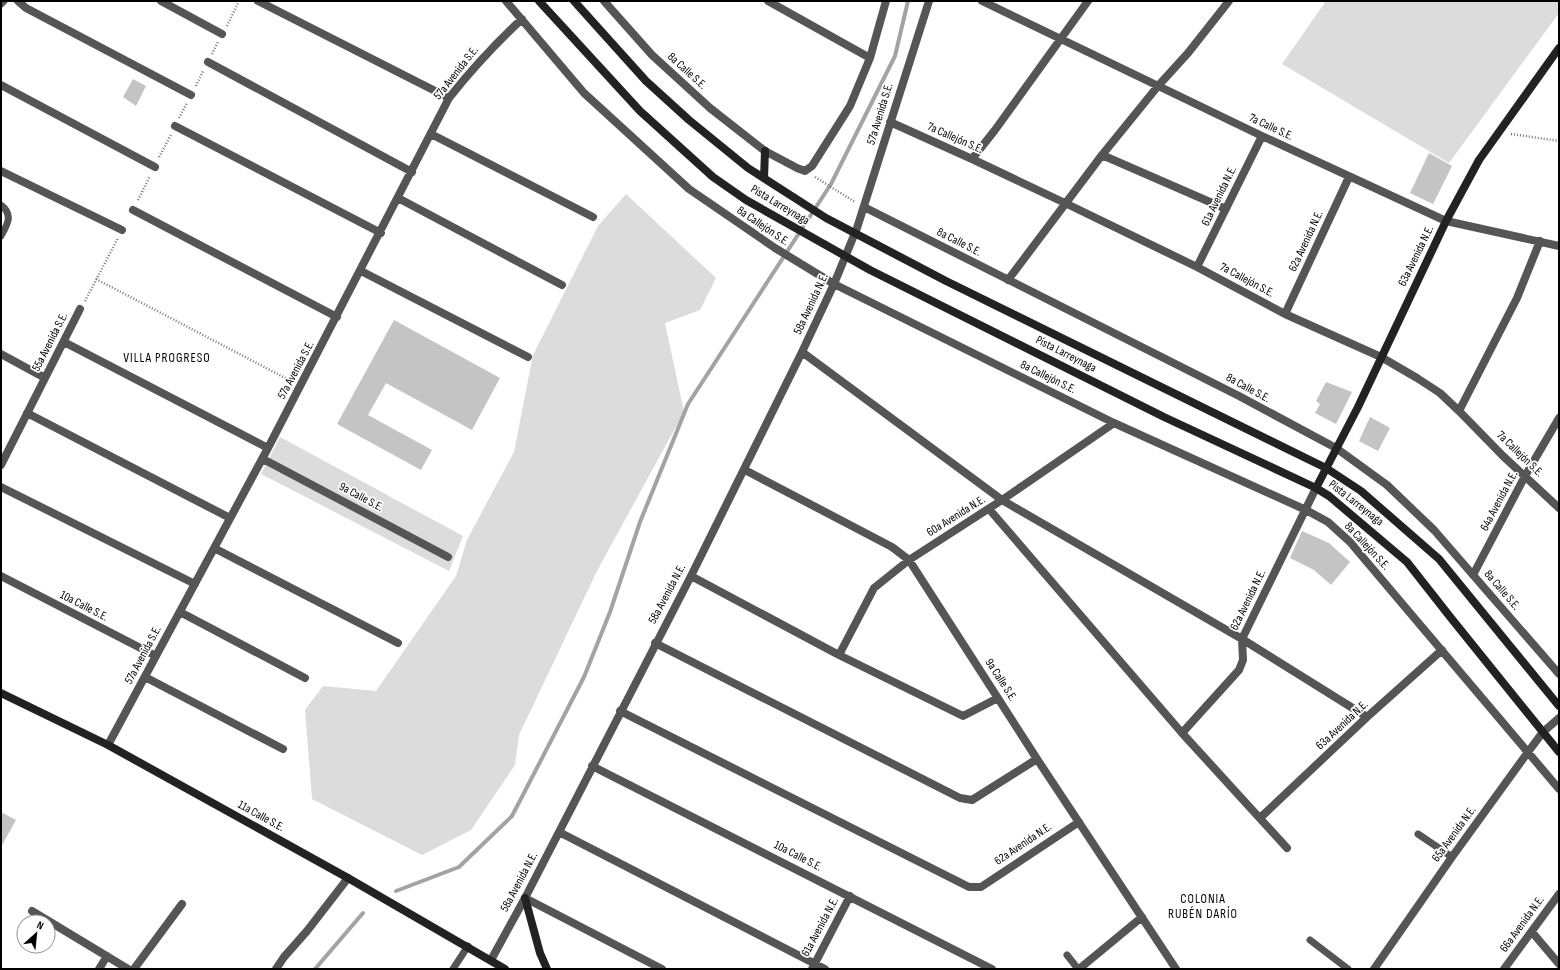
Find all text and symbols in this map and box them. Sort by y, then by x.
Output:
street label: 57a Avenida S.E. [430,43,482,103]
street label: 8a Calle S.E. [664,49,710,93]
street label: 57a Avenida S.E. [864,81,896,147]
street label: 7a Calle S.E. [1246,110,1296,144]
street label: 7a Callejón S.E. [925,119,985,157]
street label: 61a Avenida N.E. [1198,164,1240,228]
street label: Pista Larreynaga [748,182,812,229]
street label: 8a Callejón S.E. [734,203,792,249]
street label: 62a Avenida N.E. [1285,208,1327,274]
street label: 63a Avenida N.E. [1395,223,1437,289]
street label: 8a Calle S.E. [934,224,984,260]
street label: 7a Callejón S.E. [1217,259,1277,301]
street label: 58a Avenida N.E. [790,271,832,337]
street label: 55a Avenida S.E. [29,310,71,374]
street label: Pista Larreynaga [1033,332,1099,376]
street label: 57a Avenida S.E. [274,338,318,402]
district label: VILLA PROGRESO [123,350,211,366]
street label: 8a Callejón S.E. [1018,357,1078,397]
street label: 8a Calle S.E. [1223,370,1273,406]
street label: 7a Callejón S.E. [1493,428,1547,480]
street label: 64a Avenida N.E. [1477,468,1521,534]
street label: Pista Larreynaga [1325,477,1387,529]
street label: 9a Calle S.E. [336,479,386,515]
street label: 60a Avenida N.E. [924,492,988,540]
street label: 8a Callejón S.E. [1341,519,1393,573]
street label: 58a Avenida N.E. [645,562,689,626]
street label: 62a Avenida N.E. [1227,567,1269,633]
street label: 8a Calle S.E. [1481,567,1523,613]
street label: 10a Calle S.E. [57,587,111,625]
street label: 57a Avenida S.E. [121,623,165,687]
street label: 9a Calle S.E. [982,656,1020,704]
street label: 63a Avenida N.E. [1313,697,1371,753]
street label: 11a Calle S.E. [235,797,287,835]
street label: 65a Avenida N.E. [1429,803,1479,865]
street label: 62a Avenida N.E. [992,819,1054,869]
street label: 10a Calle S.E. [771,837,825,875]
street label: 58a Avenida N.E. [497,850,541,914]
district label: COLONIA RUBÉN DARÍO [1168,891,1238,922]
street label: 66a Avenida N.E. [1497,893,1547,955]
street label: 61a Avenida N.E. [798,895,842,959]
north arrow [16,914,56,954]
text: N [35,918,46,933]

